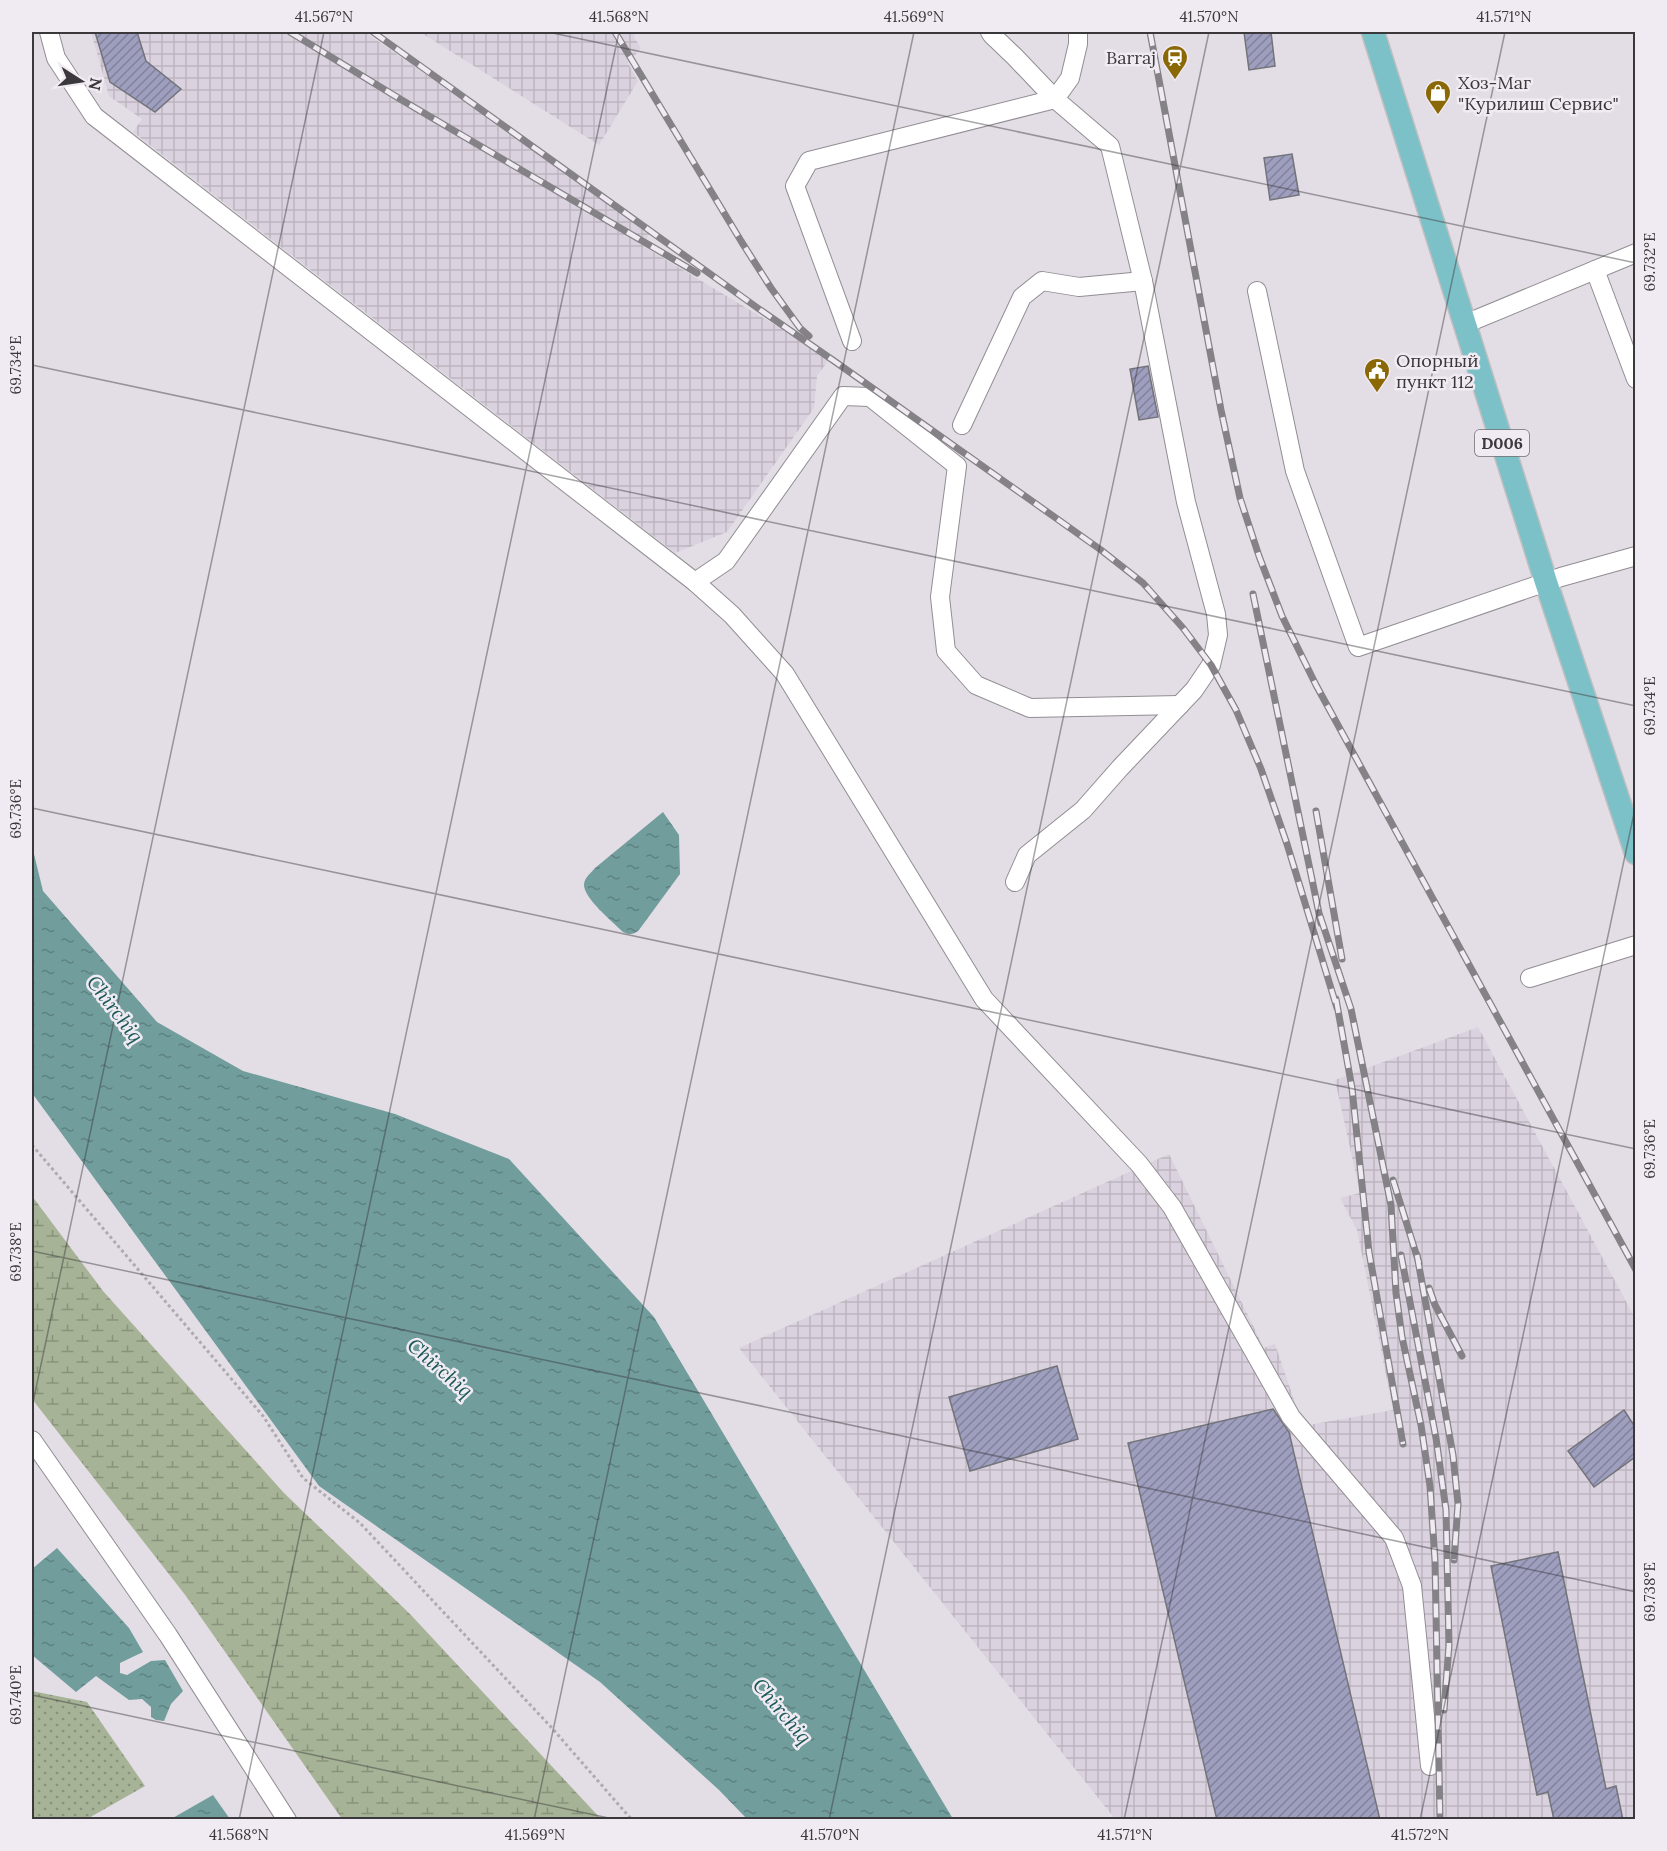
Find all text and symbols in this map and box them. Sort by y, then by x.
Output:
text: 41.567°N [295,7,353,26]
text: 41.568°N [589,7,649,26]
text: 41.569°N [884,7,944,26]
text: 41.570°N [1179,7,1239,26]
text: 41.571°N [1476,7,1532,26]
station icon: Barraj [1160,43,1190,81]
place label: Barraj [1106,46,1156,69]
north arrow [51,51,111,111]
place label: Хоз-Маг "Курилиш Сервис" [1458,71,1619,115]
text: N [85,76,107,92]
shop icon: Хоз-Маг "Курилиш Сервис" [1423,78,1453,116]
text: 69.732°E [1640,232,1659,292]
text: 69.734°E [6,336,25,394]
place label: Опорный пункт 112 [1396,349,1478,393]
public building icon: Опорный пункт 112 [1362,356,1392,394]
road number: D006 [1475,430,1529,456]
text: 69.734°E [1640,677,1659,735]
text: 69.736°E [6,779,25,839]
water label: Chirchiq [82,970,149,1047]
text: 69.736°E [1640,1119,1659,1179]
text: 69.738°E [6,1222,25,1282]
water label: Chirchiq [403,1333,478,1403]
text: 69.738°E [1640,1562,1659,1622]
text: 69.740°E [6,1665,25,1725]
water label: Chirchiq [748,1673,817,1749]
text: 41.568°N [209,1825,269,1844]
text: 41.569°N [505,1825,565,1844]
text: 41.570°N [800,1825,860,1844]
text: 41.571°N [1097,1825,1153,1844]
text: 41.572°N [1391,1825,1449,1844]

